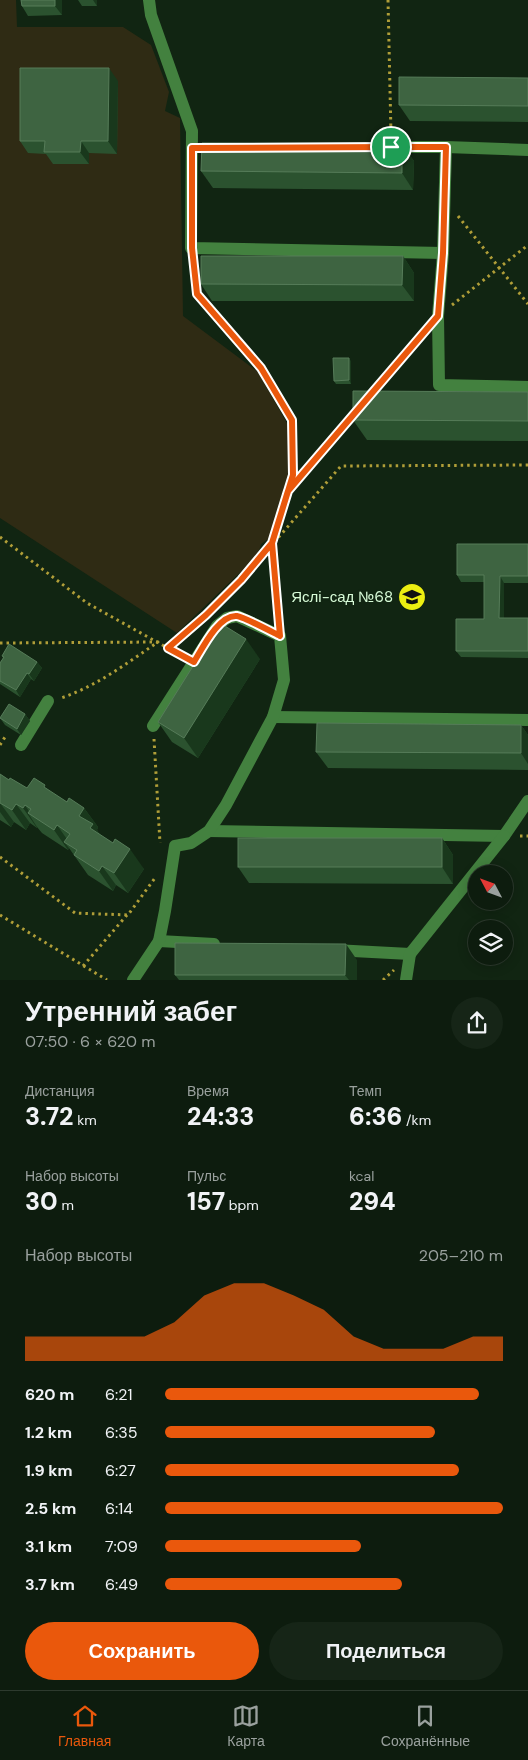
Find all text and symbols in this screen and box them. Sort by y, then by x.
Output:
pin [370,126,412,168]
icon: arrive [377,133,405,161]
school or university icon: Яслі-сад №68 [397,582,427,612]
place label: Яслі-сад №68 [291,587,393,607]
north arrow [468,865,512,910]
map controls [468,865,513,965]
button: layers [468,920,513,965]
text: Утренний забег [25,993,237,1030]
button: share [451,997,503,1049]
text: 07:50 · 6 × 620 m [25,1031,155,1052]
text: Дистанция [25,1082,95,1100]
text: Время [187,1082,229,1100]
text: Темп [349,1082,382,1100]
text: 3.72 [25,1100,73,1133]
text: 24:33 [187,1100,254,1133]
text: 6:36 [349,1100,402,1133]
text: km [73,1111,97,1129]
text: /km [402,1111,431,1129]
text: Набор высоты [25,1167,119,1185]
text: Пульс [187,1167,226,1185]
text: kcal [349,1167,374,1185]
text: 30 [25,1185,58,1218]
text: 157 [187,1185,225,1218]
text: 294 [349,1185,396,1218]
text: m [58,1196,74,1214]
text: bpm [225,1196,259,1214]
text: Набор высоты [25,1245,132,1266]
text: 205–210 m [419,1245,503,1266]
text: 620 m [25,1384,74,1405]
text: 6:21 [105,1384,133,1405]
text: 1.2 km [25,1422,72,1443]
text: 6:35 [105,1422,138,1443]
text: 1.9 km [25,1460,73,1481]
text: 6:27 [105,1460,136,1481]
text: 2.5 km [25,1498,76,1519]
text: 6:14 [105,1498,133,1519]
text: 3.1 km [25,1536,72,1557]
text: 7:09 [105,1536,138,1557]
text: 3.7 km [25,1574,75,1595]
text: 6:49 [105,1574,138,1595]
button: Сохранить [25,1622,259,1680]
button: Поделиться [269,1622,503,1680]
tab: Главная [58,1702,111,1750]
tab: Карта [227,1702,265,1750]
tab: Сохранённые [381,1702,470,1750]

